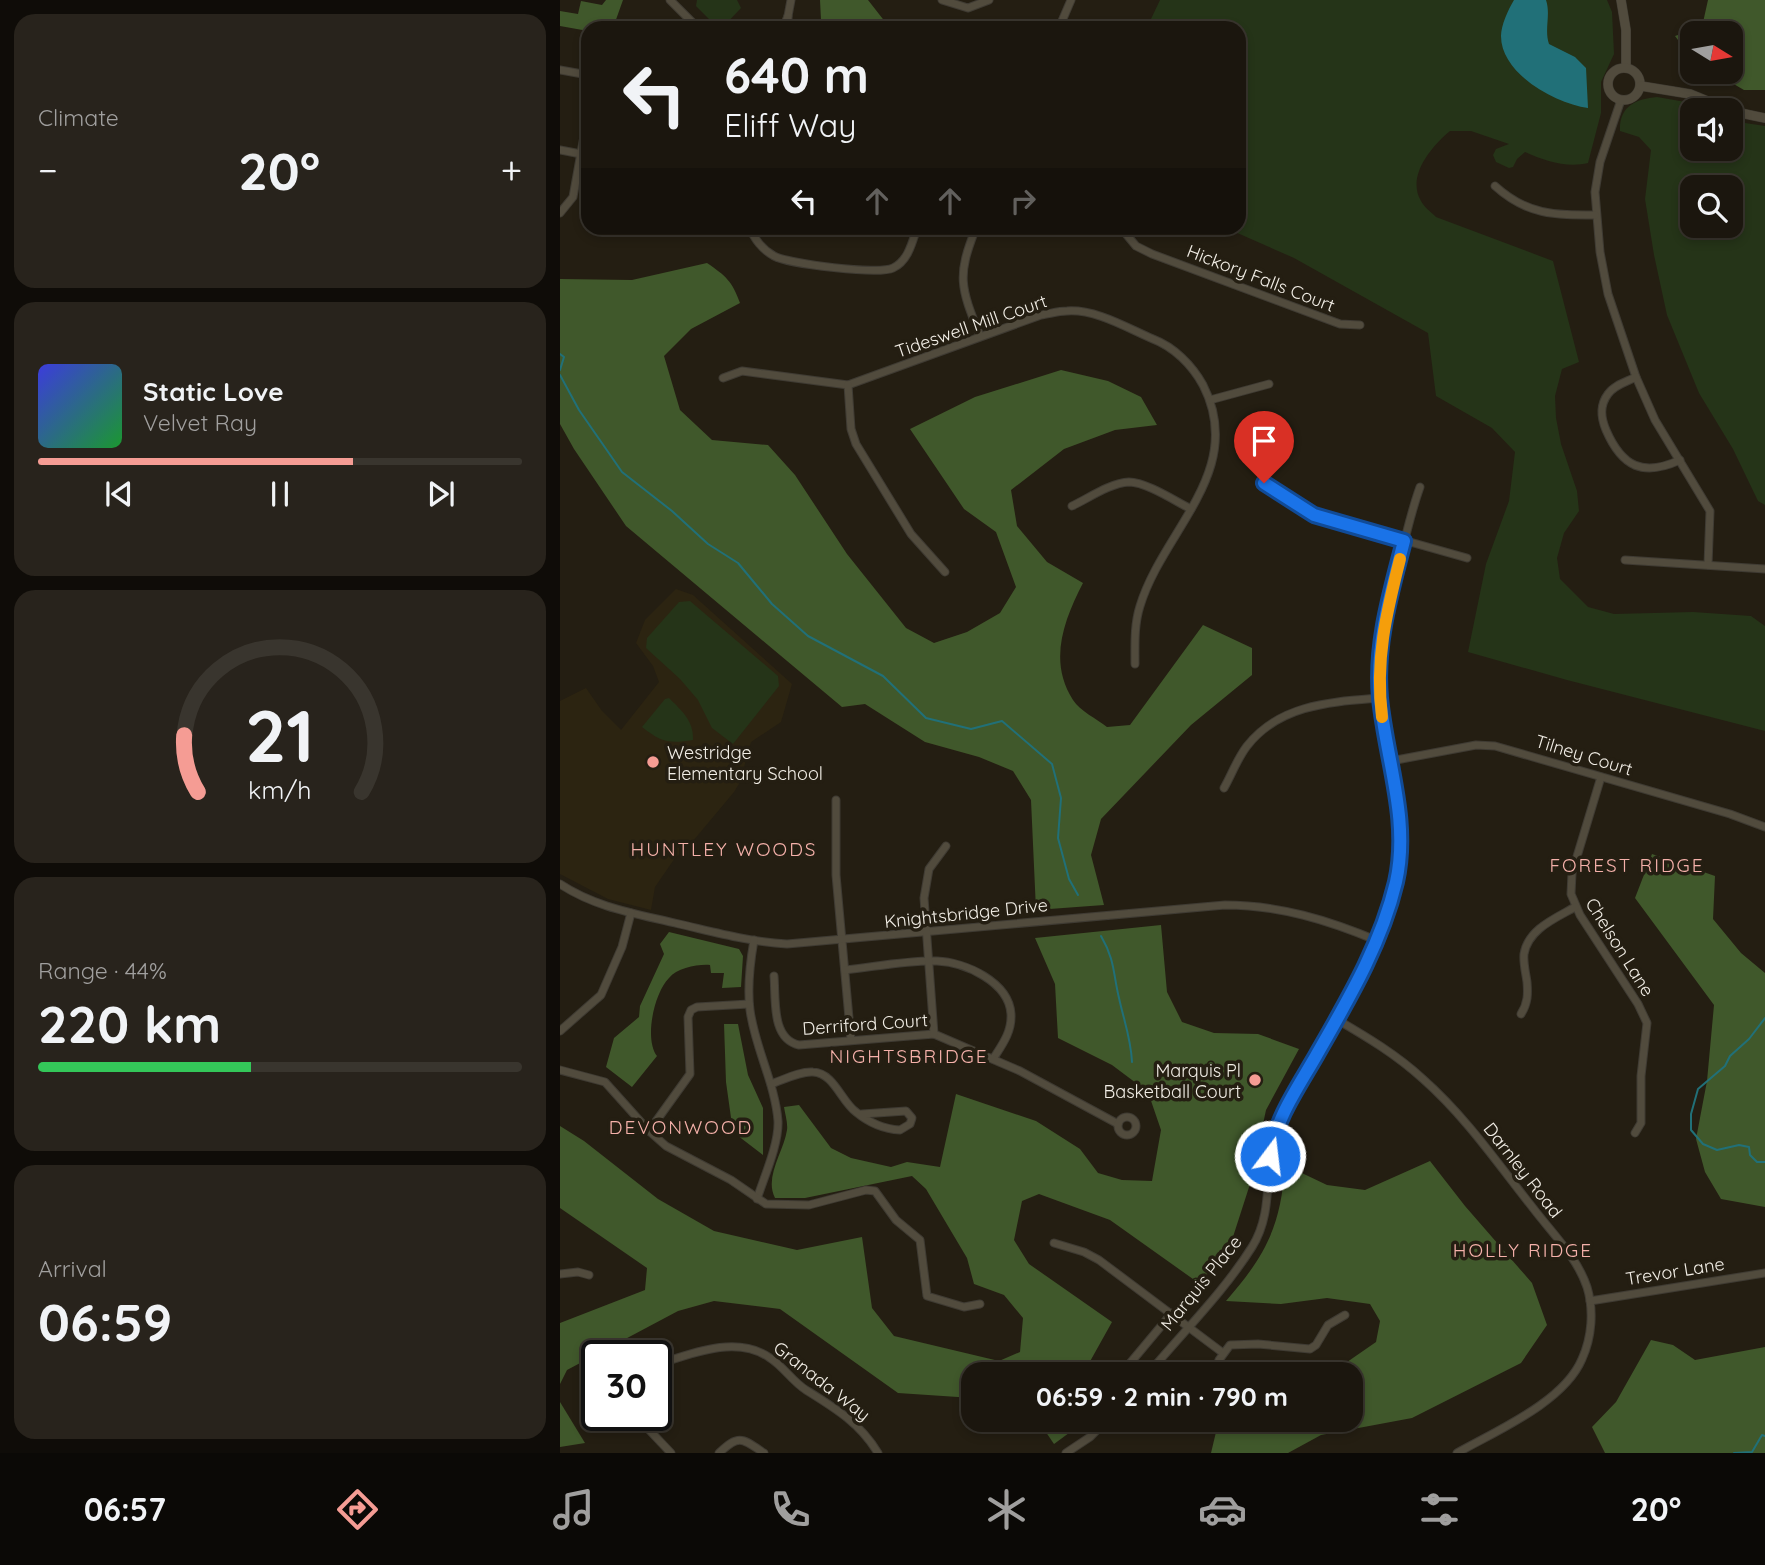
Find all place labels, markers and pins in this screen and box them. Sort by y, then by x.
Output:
pin [1234,411,1294,483]
place label: Westridge Elementary School [667,741,823,785]
marker: Westridge Elementary School [645,754,661,770]
place label: Marquis Pl Basketball Court [1104,1059,1241,1103]
marker: Marquis Pl Basketball Court [1247,1072,1263,1088]

